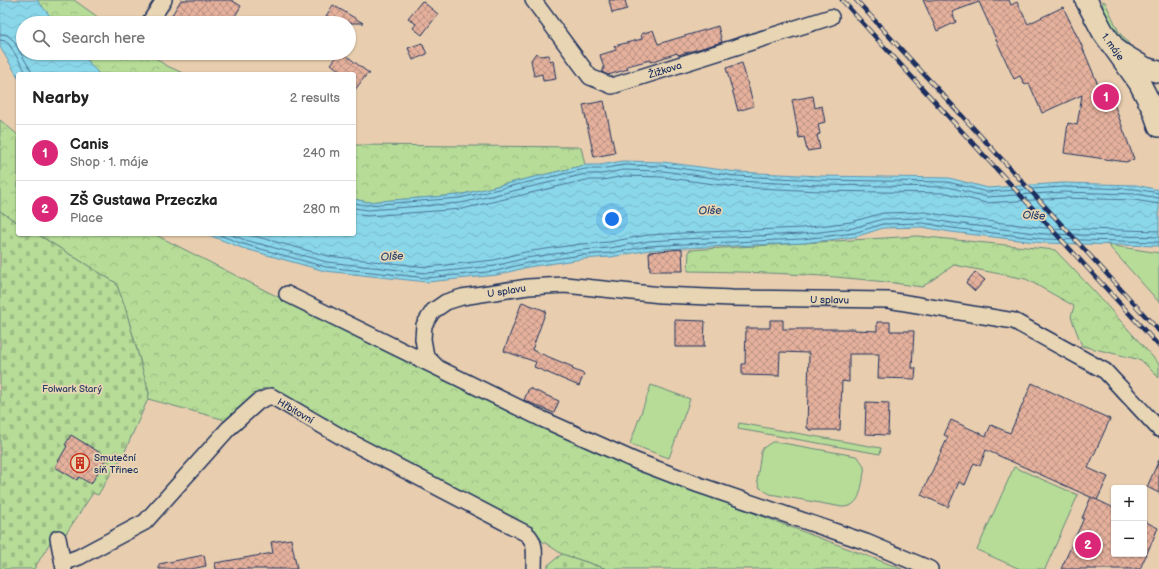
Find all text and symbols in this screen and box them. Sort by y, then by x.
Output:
search box [16,16,356,60]
icon: search [30,27,52,49]
text: Search here [62,29,145,48]
street label: 1. máje [1099,31,1126,63]
street label: Žižkova [646,59,684,81]
pin: 1 [1093,82,1119,112]
text: Nearby [32,88,89,108]
text: 2 results [290,90,340,106]
text: Canis [70,135,109,154]
text: 1 [42,145,48,161]
text: 240 m [303,145,340,161]
text: Shop · 1. máje [70,154,148,170]
text: ZŠ Gustawa Przeczka [70,191,218,210]
text: 2 [41,201,49,217]
text: 280 m [303,201,340,217]
water label: Olše [698,204,722,217]
water label: Olše [1022,208,1046,223]
your location [602,209,622,229]
text: Place [70,210,103,226]
water label: Olše [380,249,405,264]
street label: U splavu [486,282,527,300]
street label: U splavu [810,294,849,307]
park label: Folwark Starý [42,383,102,395]
street label: Hřbitovní [275,396,316,427]
building icon: Smuteční síň Třinec [69,452,91,474]
place label: Smuteční síň Třinec [94,452,138,476]
map controls [1111,485,1147,557]
button: + [1111,485,1147,521]
button: − [1111,521,1147,557]
pin: 2 [1075,530,1101,560]

